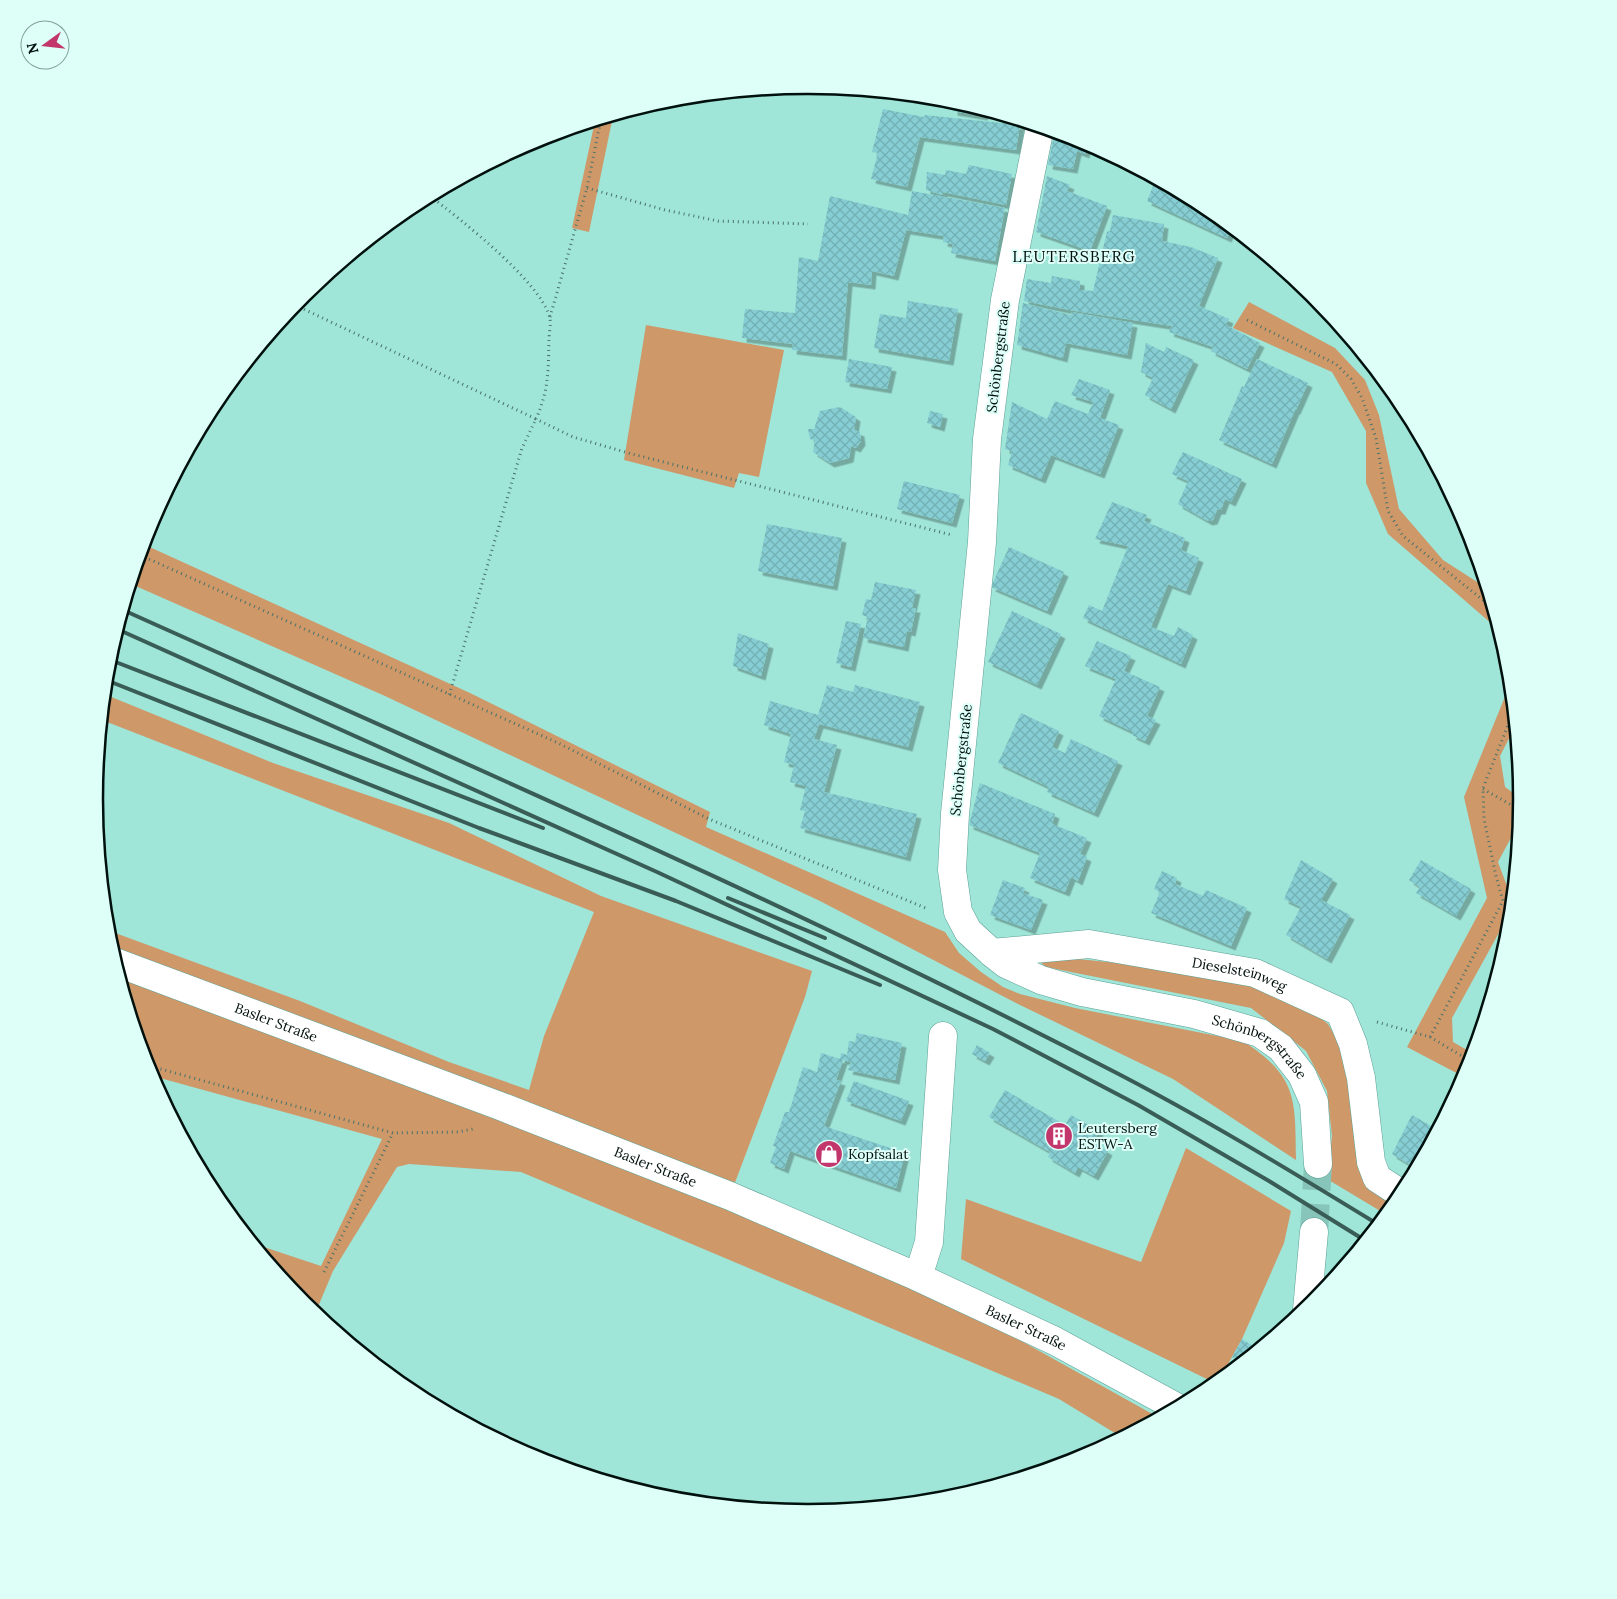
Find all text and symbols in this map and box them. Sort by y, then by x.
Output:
north arrow [20,20,70,70]
text: N [22,41,43,56]
district label: LEUTERSBERG [1012,246,1136,266]
street label: Schönbergstraße [982,300,1014,414]
street label: Schönbergstraße [946,703,976,817]
street label: Dieselsteinweg [1190,953,1290,995]
street label: Basler Straße [232,999,320,1046]
street label: Schönbergstraße [1210,1011,1311,1083]
place label: Leutersberg ESTW-A [1078,1119,1157,1153]
building icon: Leutersberg ESTW-A [1044,1121,1074,1151]
shop icon: Kopfsalat [814,1139,844,1169]
street label: Basler Straße [612,1143,700,1191]
place label: Kopfsalat [848,1145,909,1163]
street label: Basler Straße [983,1301,1070,1355]

